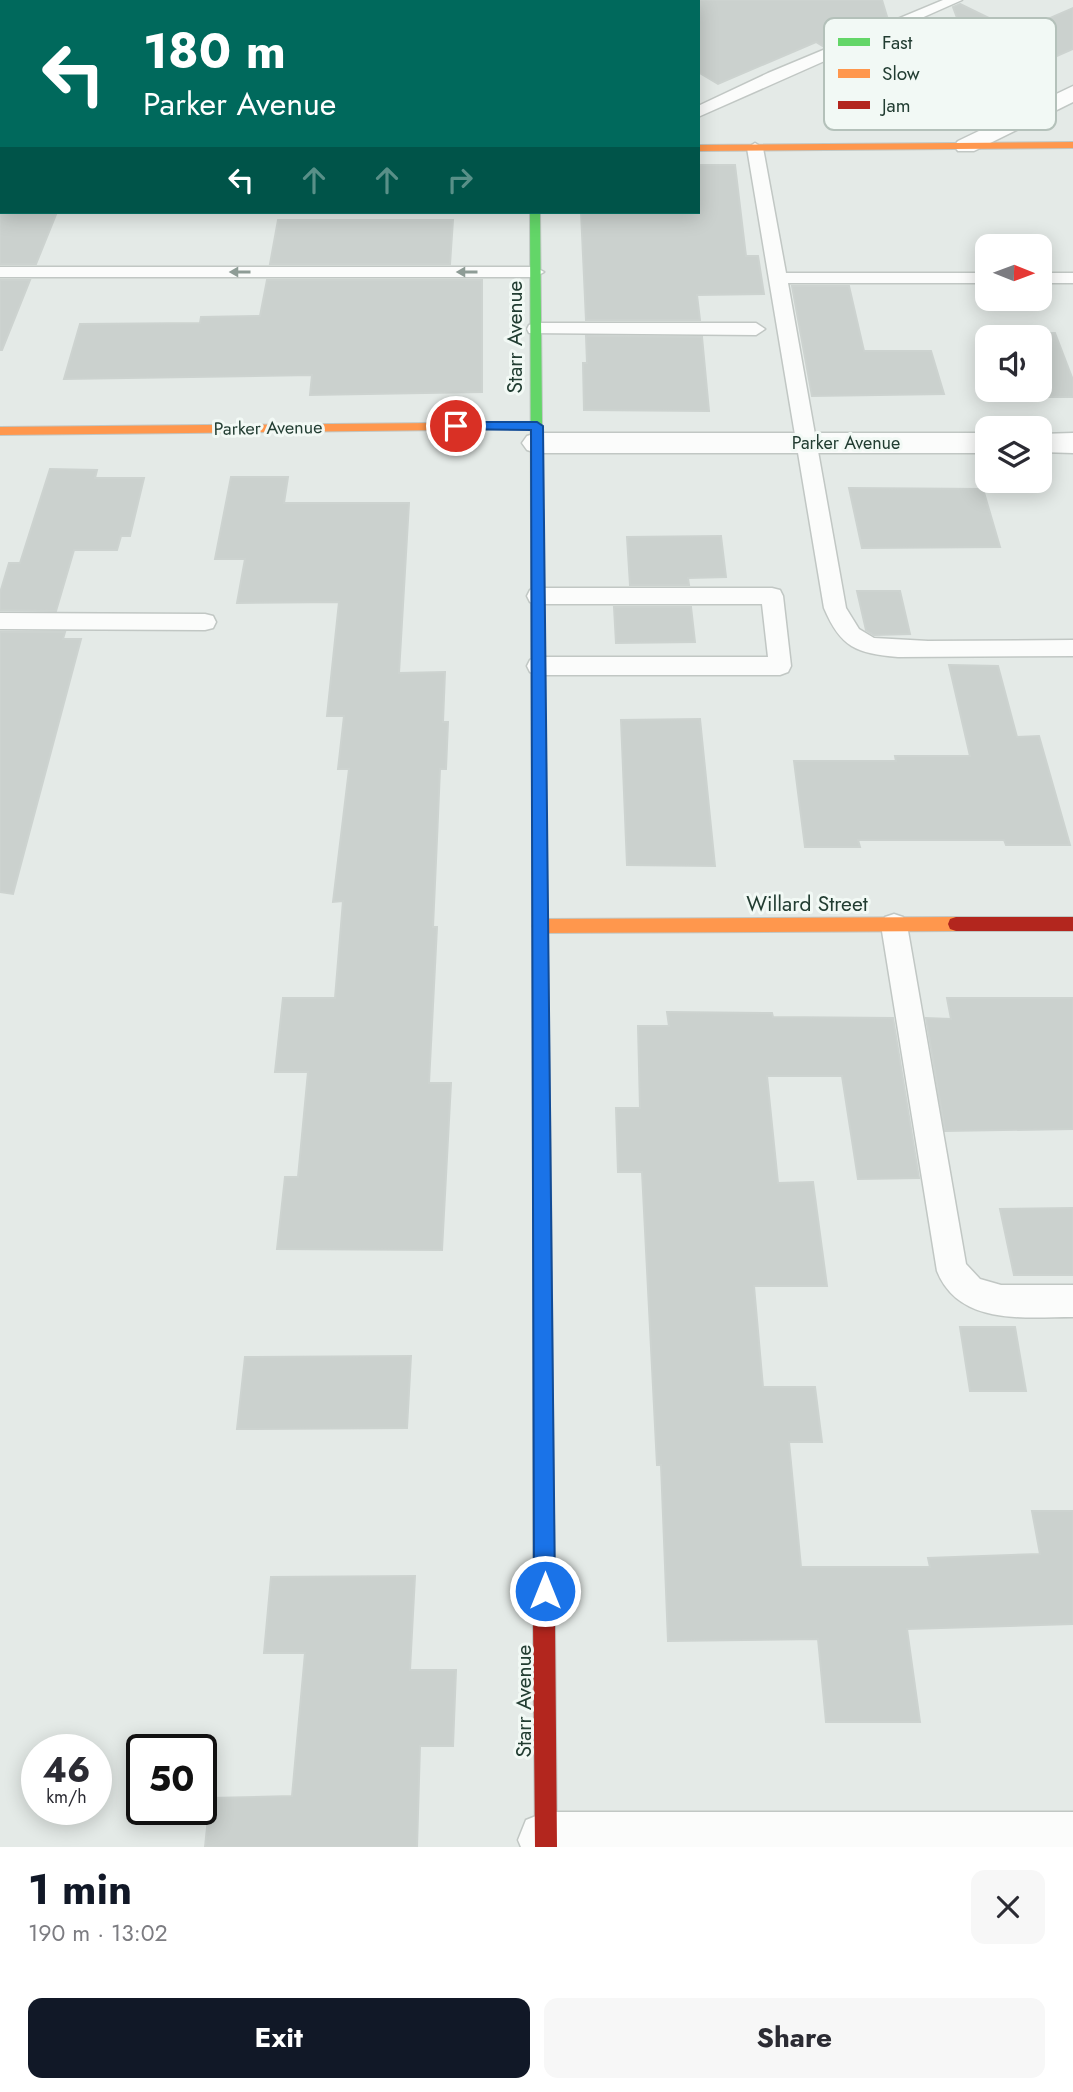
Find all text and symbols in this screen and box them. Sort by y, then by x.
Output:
text: 180 m [143,16,286,86]
legend [824,18,1056,130]
icon: left [28,28,119,119]
text: Fast [882,29,913,56]
text: Slow [882,60,920,87]
text: Parker Avenue [143,81,336,127]
text: Jam [879,92,911,119]
icon: left [222,161,260,199]
icon: ahead [295,161,333,199]
icon: ahead [368,161,406,199]
icon: right [441,161,479,199]
north arrow [975,234,1052,312]
map controls [975,234,1052,493]
one-way arrow [228,266,250,278]
one-way arrow [456,266,478,278]
street label: Starr Avenue [500,280,530,393]
button: sound [975,325,1052,402]
pin [426,396,486,456]
icon: arrive [437,407,475,445]
street label: Parker Avenue [213,414,323,442]
button: layers [975,416,1052,493]
street label: Parker Avenue [792,430,900,456]
street label: Willard Street [746,889,868,919]
position arrow [508,1554,582,1628]
street label: Starr Avenue [509,1644,539,1757]
speed limit sign: 50 [126,1734,217,1825]
text: 46 [43,1745,90,1795]
text: km/h [46,1784,87,1810]
text: 1 min [28,1859,132,1920]
button: close [971,1870,1045,1944]
text: 190 m · 13:02 [28,1916,168,1950]
button: Exit [28,1998,530,2078]
button: Share [544,1998,1045,2078]

